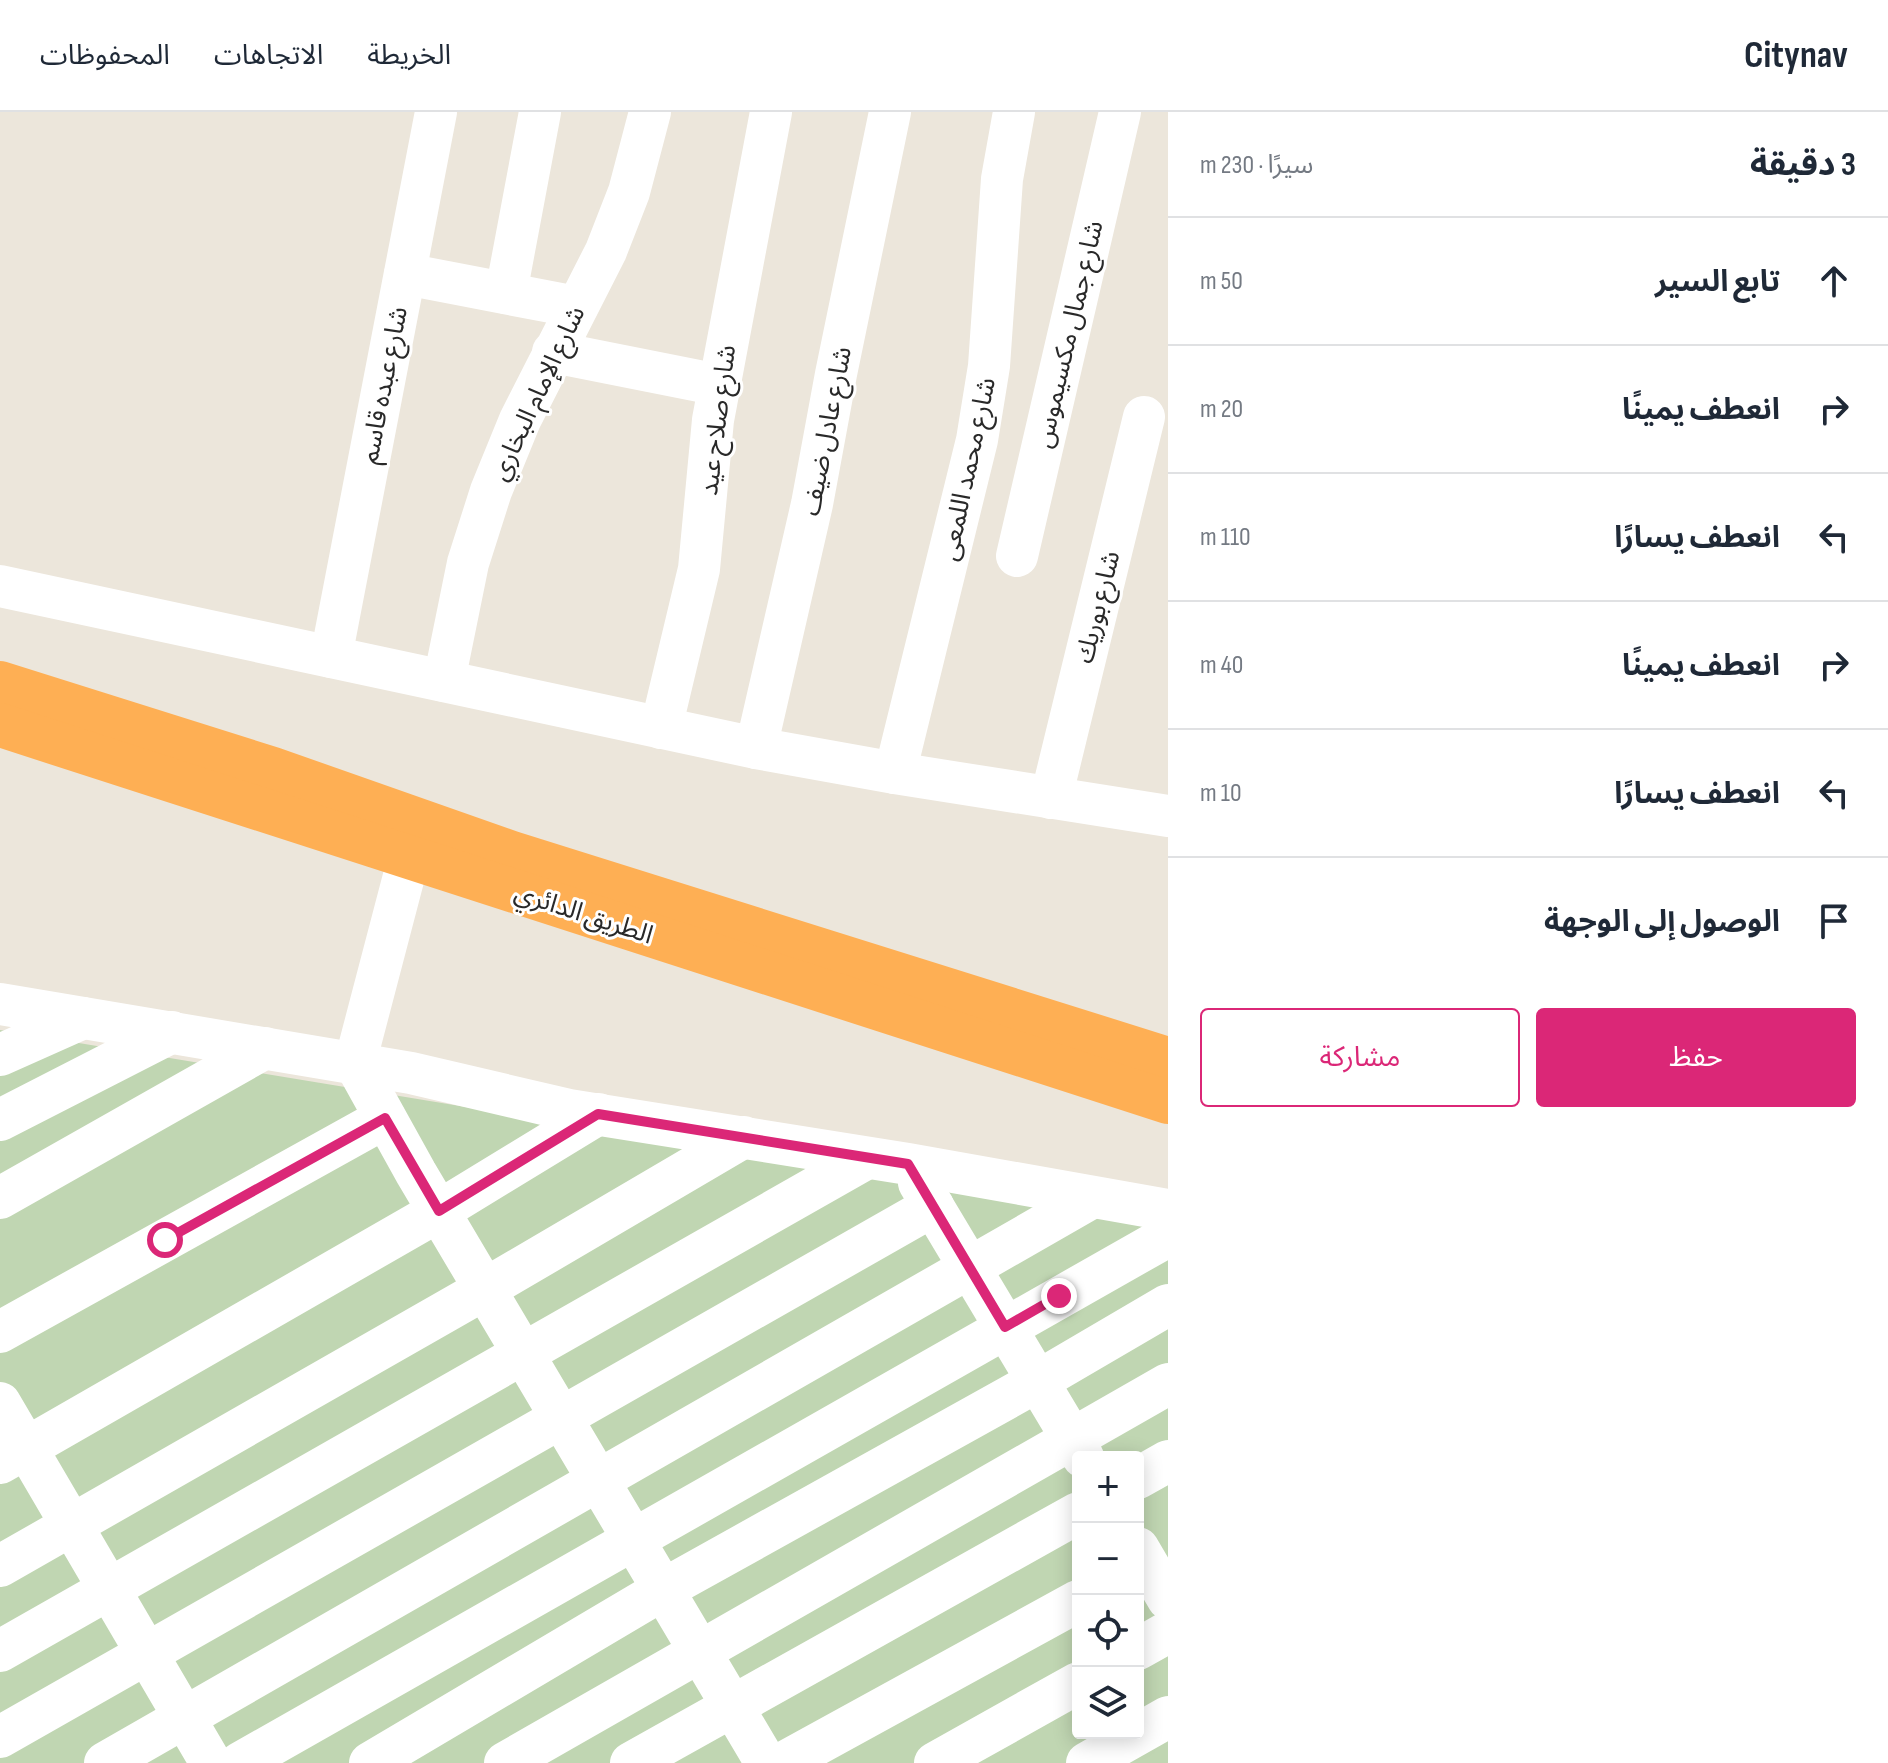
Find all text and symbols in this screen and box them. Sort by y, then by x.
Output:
text: Citynav [1744,33,1848,78]
text: المحفوظات [40,39,170,72]
text: الاتجاهات [214,39,323,72]
text: الخريطة [367,39,451,72]
text: 3 دقيقة [1750,144,1856,185]
text: سيرًا · 230 m [1200,150,1313,181]
street label: شارع جمال مكسيموس [1028,218,1113,451]
icon: ahead [1812,259,1856,303]
text: تابع السير [1655,264,1780,300]
text: 50 m [1200,266,1243,297]
street label: شارع الإمام البخاري [484,301,595,487]
street label: شارع عبده قاسم [354,304,418,467]
street label: شارع صلاح عيد [694,343,745,497]
street label: شارع عادل ضيف [796,344,861,519]
street label: شارع محمد اللمعى [934,375,1005,564]
icon: right [1812,387,1856,431]
text: انعطف يمينًا [1622,392,1780,428]
text: 20 m [1200,394,1243,425]
icon: left [1812,515,1856,559]
text: انعطف يسارًا [1614,520,1780,556]
text: 110 m [1200,522,1251,553]
street label: شارع بوريك [1070,548,1129,667]
icon: right [1812,643,1856,687]
text: انعطف يمينًا [1622,648,1780,684]
text: 40 m [1200,650,1243,681]
icon: left [1812,771,1856,815]
text: انعطف يسارًا [1614,776,1780,812]
text: 10 m [1200,778,1242,809]
street label: الطريق الدائري [509,877,657,954]
icon: arrive [1812,899,1856,943]
text: الوصول إلى الوجهة [1544,904,1780,940]
button: مشاركة [1200,1008,1520,1107]
button: حفظ [1536,1008,1856,1107]
route start [147,1222,183,1258]
route end [1041,1278,1077,1314]
map controls [1072,1451,1144,1739]
button: + [1072,1451,1144,1523]
button: − [1072,1523,1144,1595]
button: locate [1072,1595,1144,1667]
button: layers [1072,1667,1144,1739]

